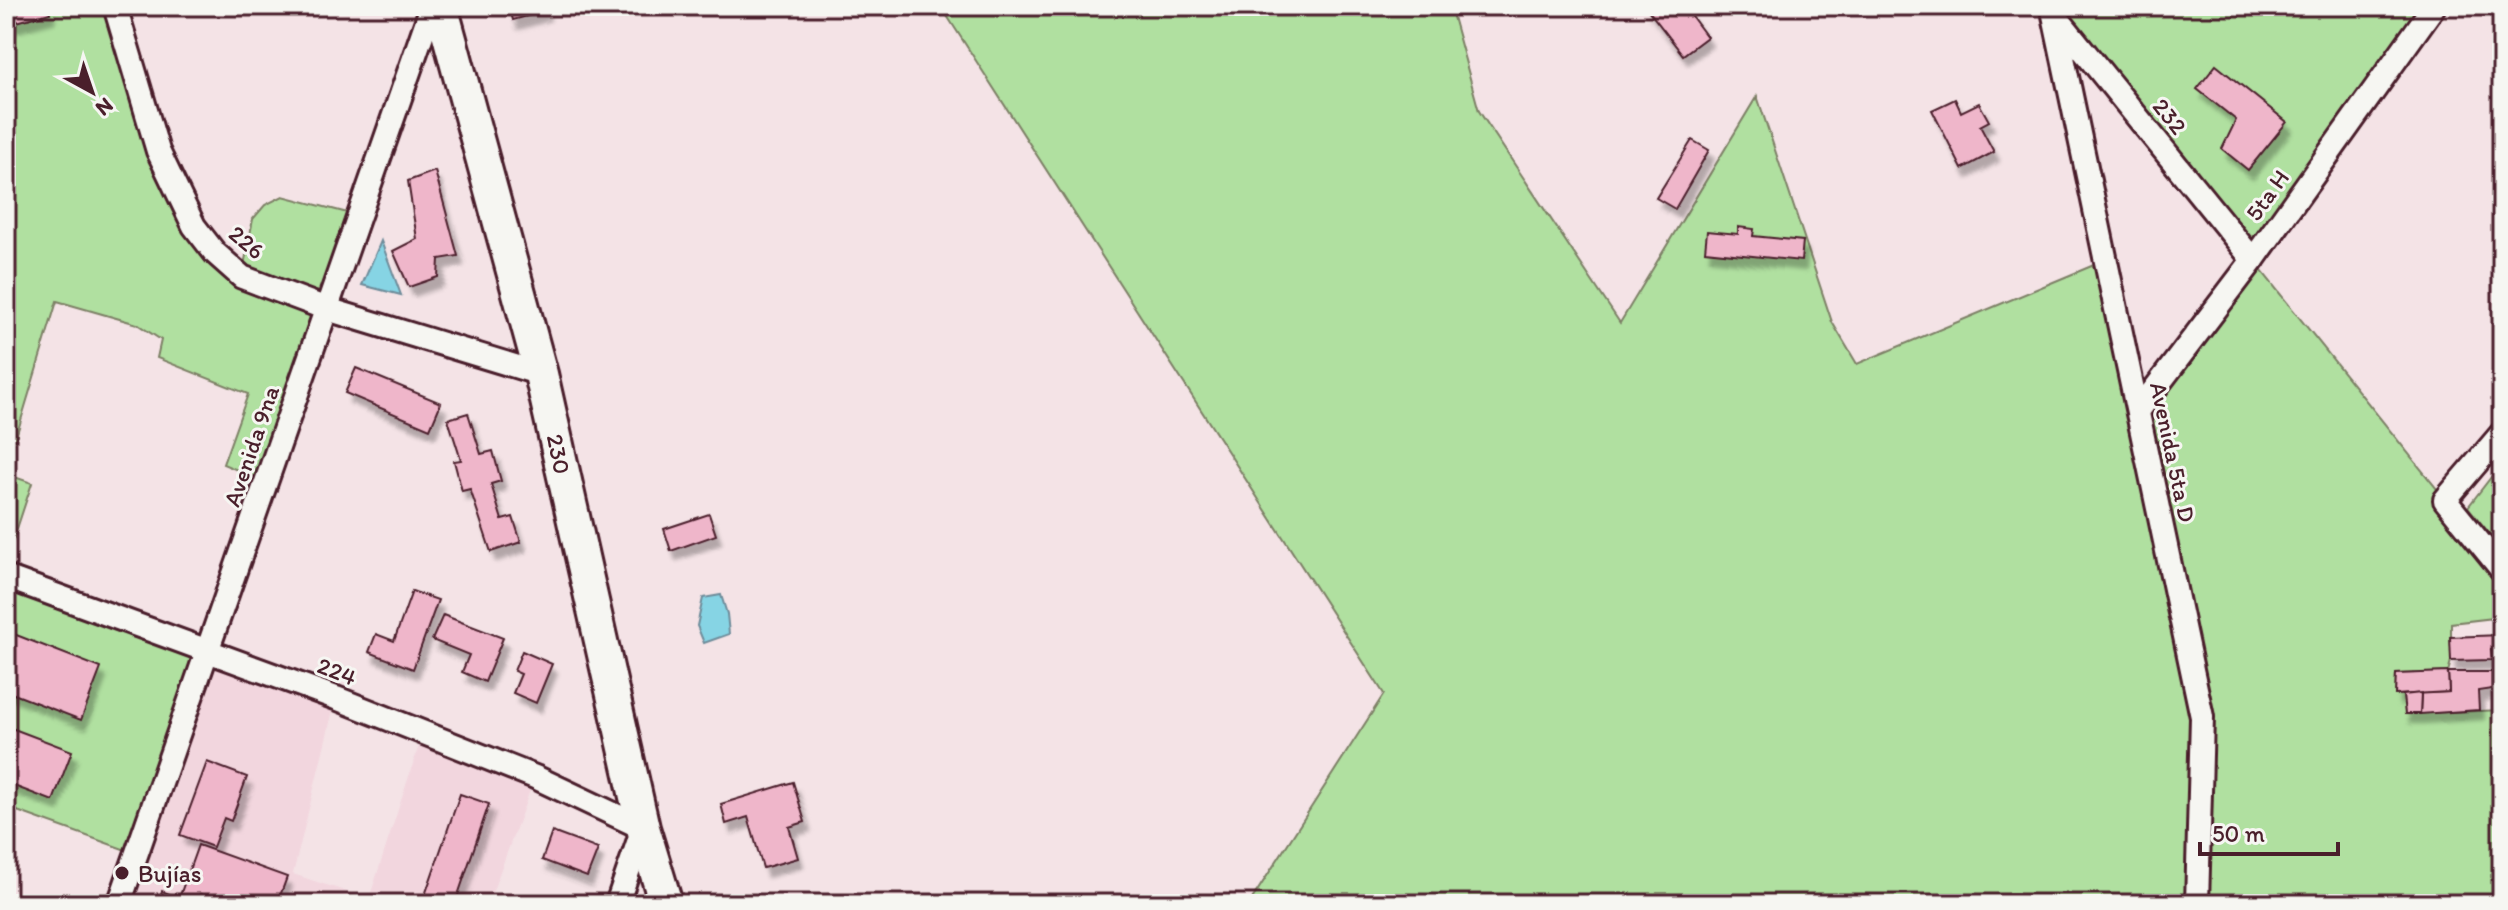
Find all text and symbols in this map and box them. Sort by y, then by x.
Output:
north arrow [52,52,132,132]
text: N [90,92,119,122]
street label: 232 [2147,92,2194,140]
street label: 5ta H [2239,164,2295,226]
street label: 226 [223,219,271,265]
street label: Avenida 5ta D [2144,379,2202,525]
street label: Avenida 9na [217,381,285,510]
street label: 230 [541,431,577,477]
street label: 224 [313,650,361,692]
scale bar [2200,806,2338,856]
text: 50 m [2212,819,2265,848]
place label: Bujías [138,859,201,888]
marker: Bujías [113,864,131,882]

